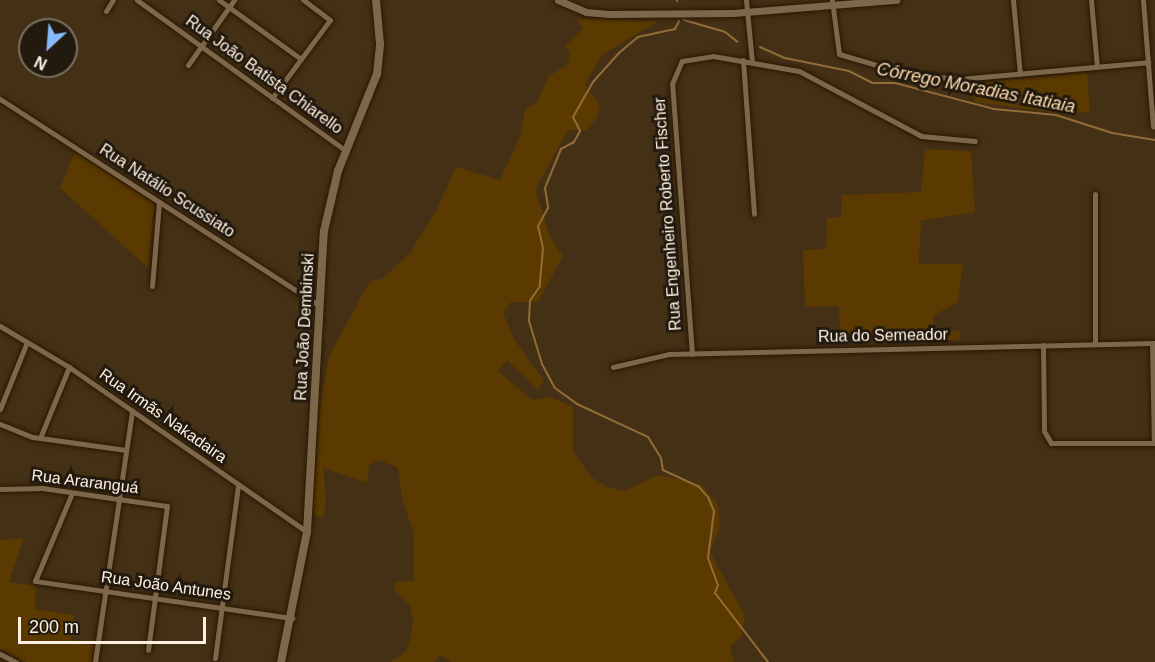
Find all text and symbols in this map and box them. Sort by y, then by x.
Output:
street label: Rua João Batista Chiarello [182,12,346,138]
north arrow [18,18,78,78]
text: N [32,53,50,73]
water label: Córrego Moradias Itatiaia [875,58,1077,118]
street label: Rua Engenheiro Roberto Fischer [650,97,686,331]
street label: Rua Natálio Scussiato [96,140,238,242]
street label: Rua João Dembinski [292,253,318,401]
street label: Rua do Semeador [818,325,948,347]
street label: Rua Irmãs Nakadaira [96,365,230,467]
street label: Rua Araranguá [30,466,140,498]
street label: Rua João Antunes [99,567,233,605]
scale bar [21,605,208,643]
text: 200 m [29,617,79,637]

